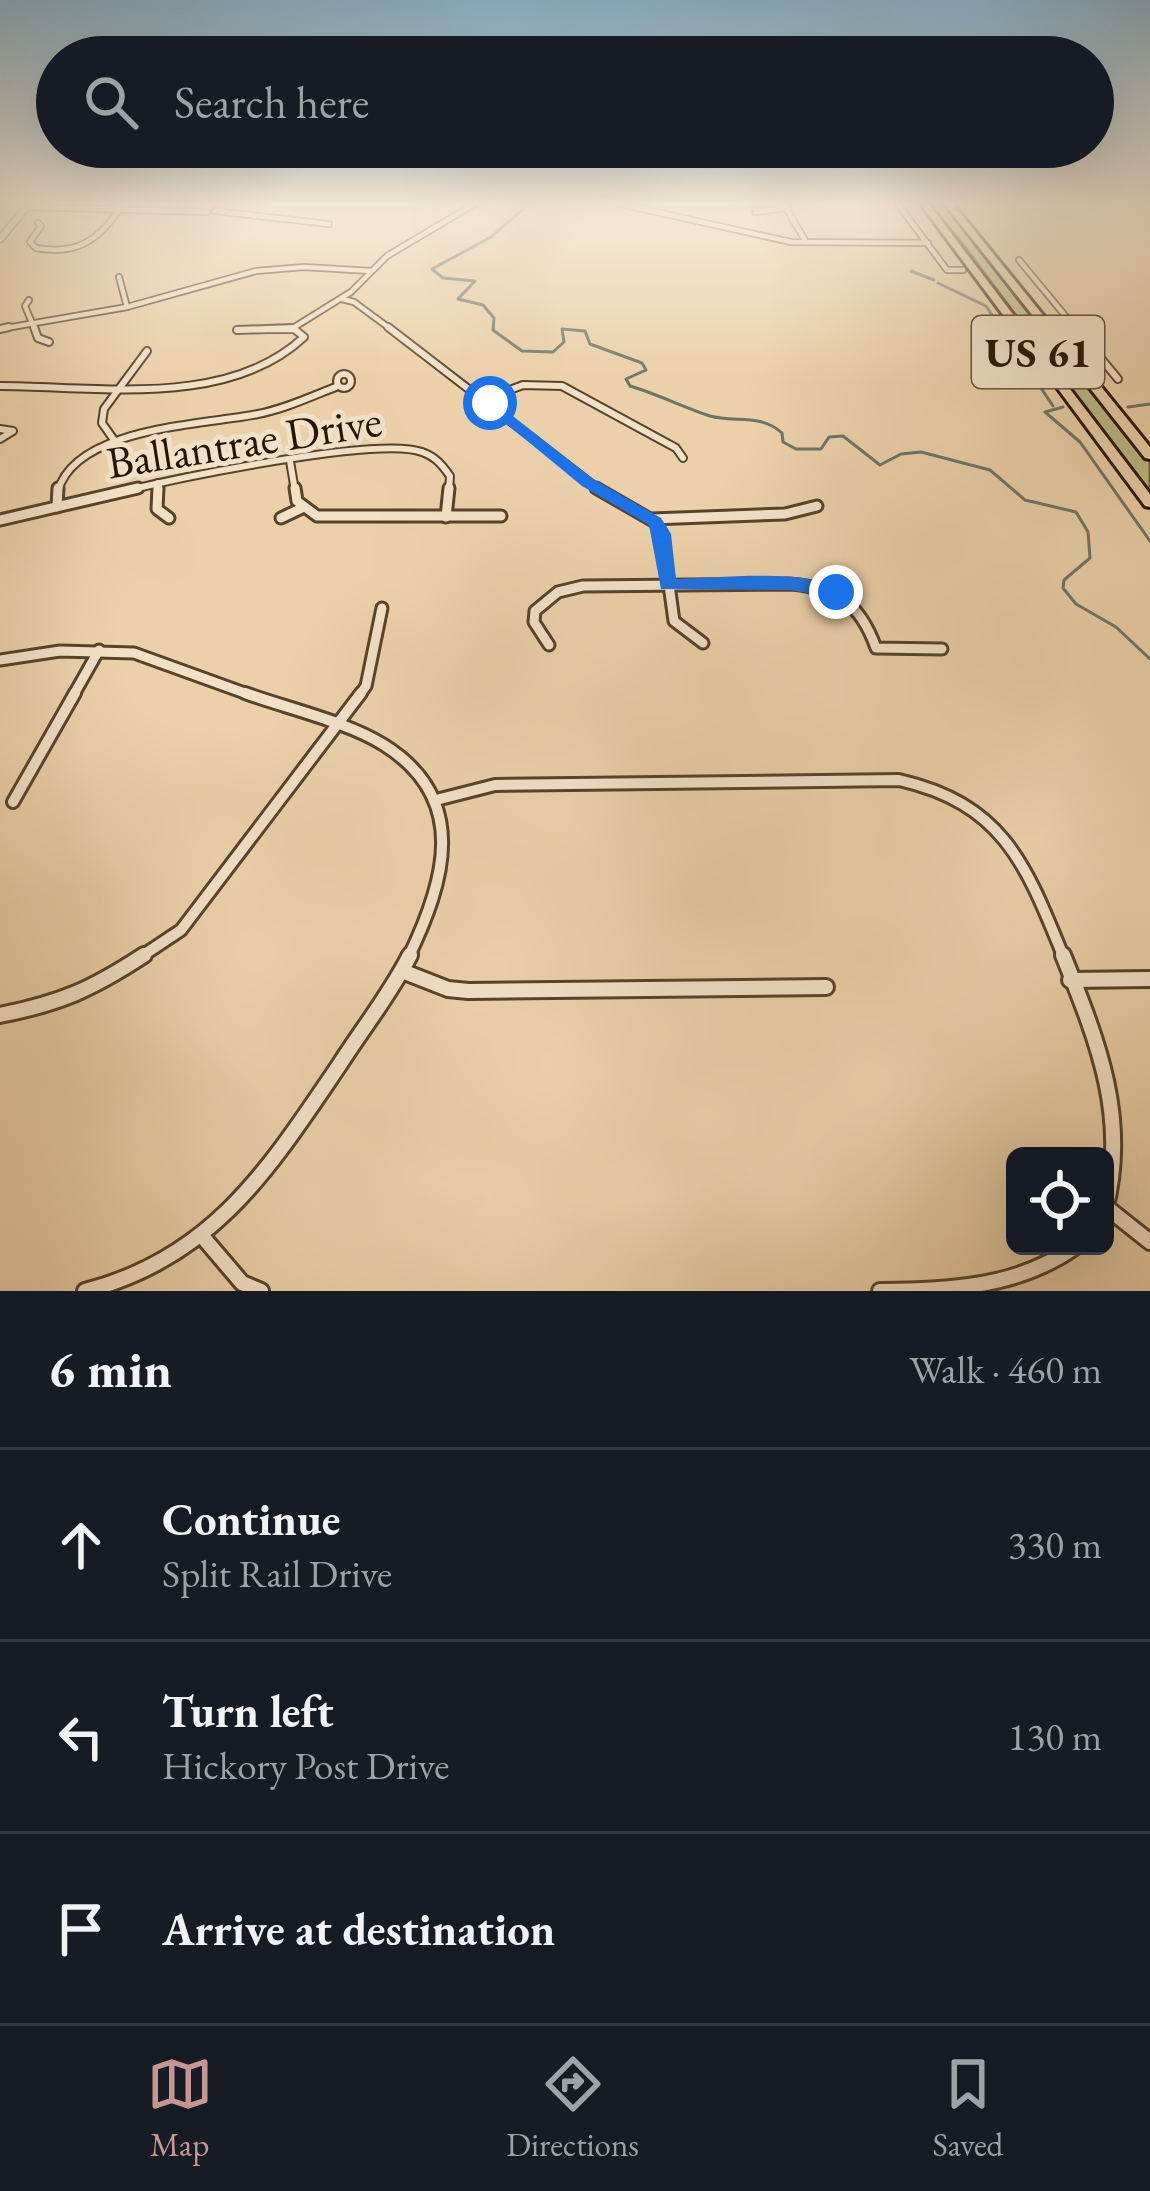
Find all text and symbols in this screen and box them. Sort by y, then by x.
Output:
search box [36,36,1114,168]
icon: search [78,69,144,135]
text: Search here [174,73,369,131]
road number: US 61 [972,316,1104,388]
route start [463,376,517,430]
street label: Ballantrae Drive [102,391,386,491]
route end [809,565,863,619]
map controls [1006,1147,1114,1255]
button: locate [1006,1147,1114,1255]
text: 6 min [48,1336,172,1402]
text: Walk · 460 m [909,1344,1102,1395]
text: Continue [162,1490,340,1548]
icon: ahead [48,1512,114,1578]
text: 330 m [1008,1519,1102,1570]
text: Split Rail Drive [162,1548,392,1599]
text: Turn left [162,1682,334,1740]
icon: left [48,1704,114,1770]
text: 130 m [1008,1711,1102,1762]
text: Hickory Post Drive [162,1740,449,1791]
icon: arrive [48,1896,114,1962]
text: Arrive at destination [162,1900,555,1958]
tab: Map [147,2051,213,2166]
tab: Directions [506,2051,639,2166]
tab: Saved [933,2051,1003,2166]

